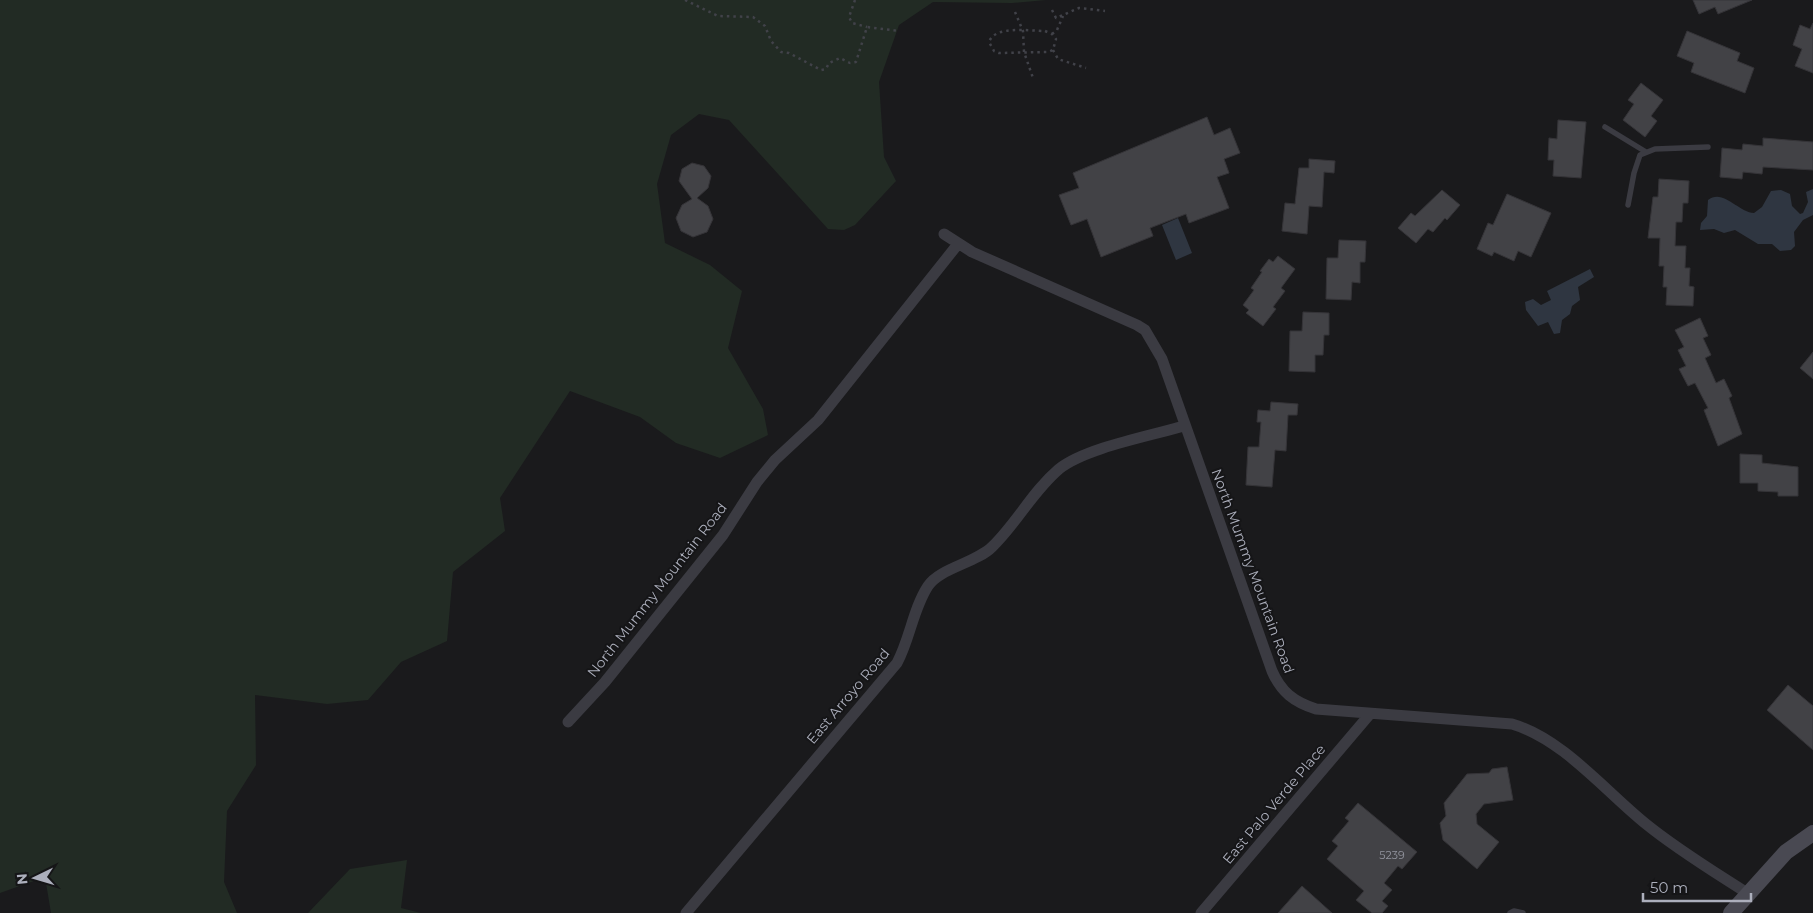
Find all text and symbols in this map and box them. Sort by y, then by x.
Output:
street label: North Mummy Mountain Road [1208,466,1298,676]
street label: North Mummy Mountain Road [583,499,731,681]
street label: East Arroyo Road [803,644,893,748]
street label: East Palo Verde Place [1219,740,1329,868]
house number: 5239 [1379,848,1405,862]
north arrow [10,853,60,903]
scale bar [1643,870,1750,902]
text: N [13,873,32,886]
text: 50 m [1650,878,1688,897]

